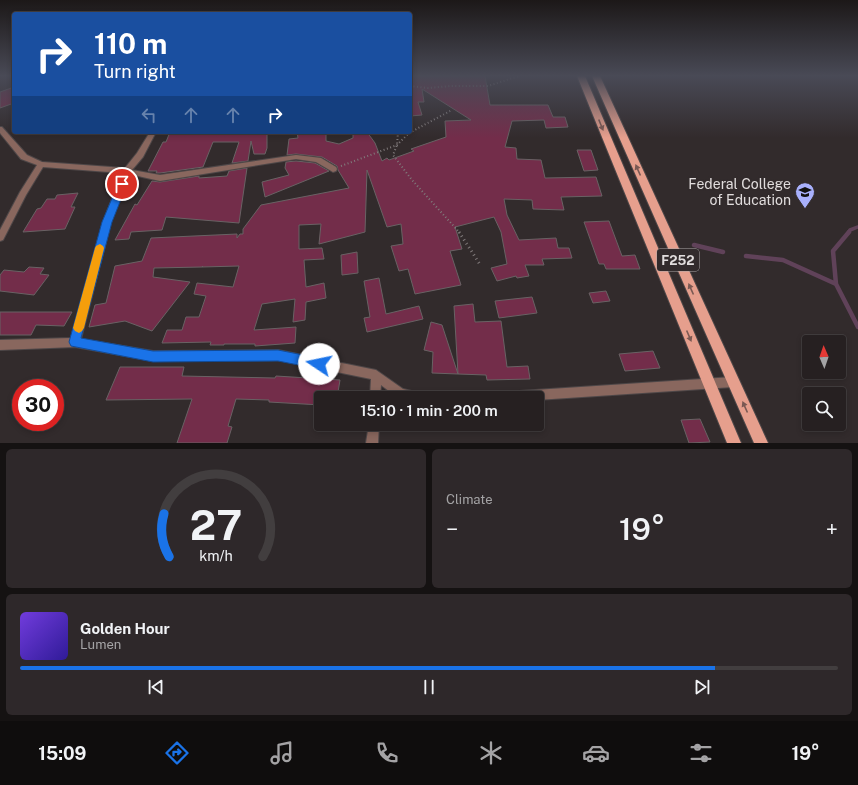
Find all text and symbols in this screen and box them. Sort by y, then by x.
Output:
text: 110 m [94,27,167,60]
icon: right [28,28,80,80]
text: Turn right [94,61,176,82]
icon: left [138,104,160,126]
icon: ahead [180,104,202,126]
icon: ahead [222,104,244,126]
icon: right [264,104,286,126]
one-way arrow [598,120,604,131]
one-way arrow [635,165,641,176]
pin [105,167,139,201]
icon: arrive [111,173,133,195]
place label: Federal College of Education [688,176,791,208]
school or university icon: Federal College of Education [794,181,816,209]
road number: F252 [657,249,699,271]
one-way arrow [688,283,694,295]
one-way arrow [686,330,692,341]
north arrow [802,335,846,379]
map controls [802,335,846,431]
position arrow [298,343,340,385]
speed limit sign: 30 [12,379,64,431]
button: search [802,387,846,431]
text: 15:10 · 1 min · 200 m [360,402,498,419]
one-way arrow [742,402,748,413]
text: Climate [446,492,493,507]
text: 27 [190,499,242,548]
text: 19° [619,511,665,547]
text: − [446,516,458,542]
text: + [826,516,838,542]
text: km/h [199,546,233,563]
text: Golden Hour [80,620,170,637]
text: Lumen [80,637,121,652]
icon: previous [145,676,167,698]
icon: pause [418,676,440,698]
icon: next [691,676,713,698]
icon: directions [163,739,191,767]
icon: music [268,739,296,767]
icon: phone [373,739,401,767]
icon: climate [477,739,505,767]
icon: car [582,739,610,767]
icon: filters [687,739,715,767]
text: 15:09 [38,743,86,764]
text: 19° [792,743,820,764]

